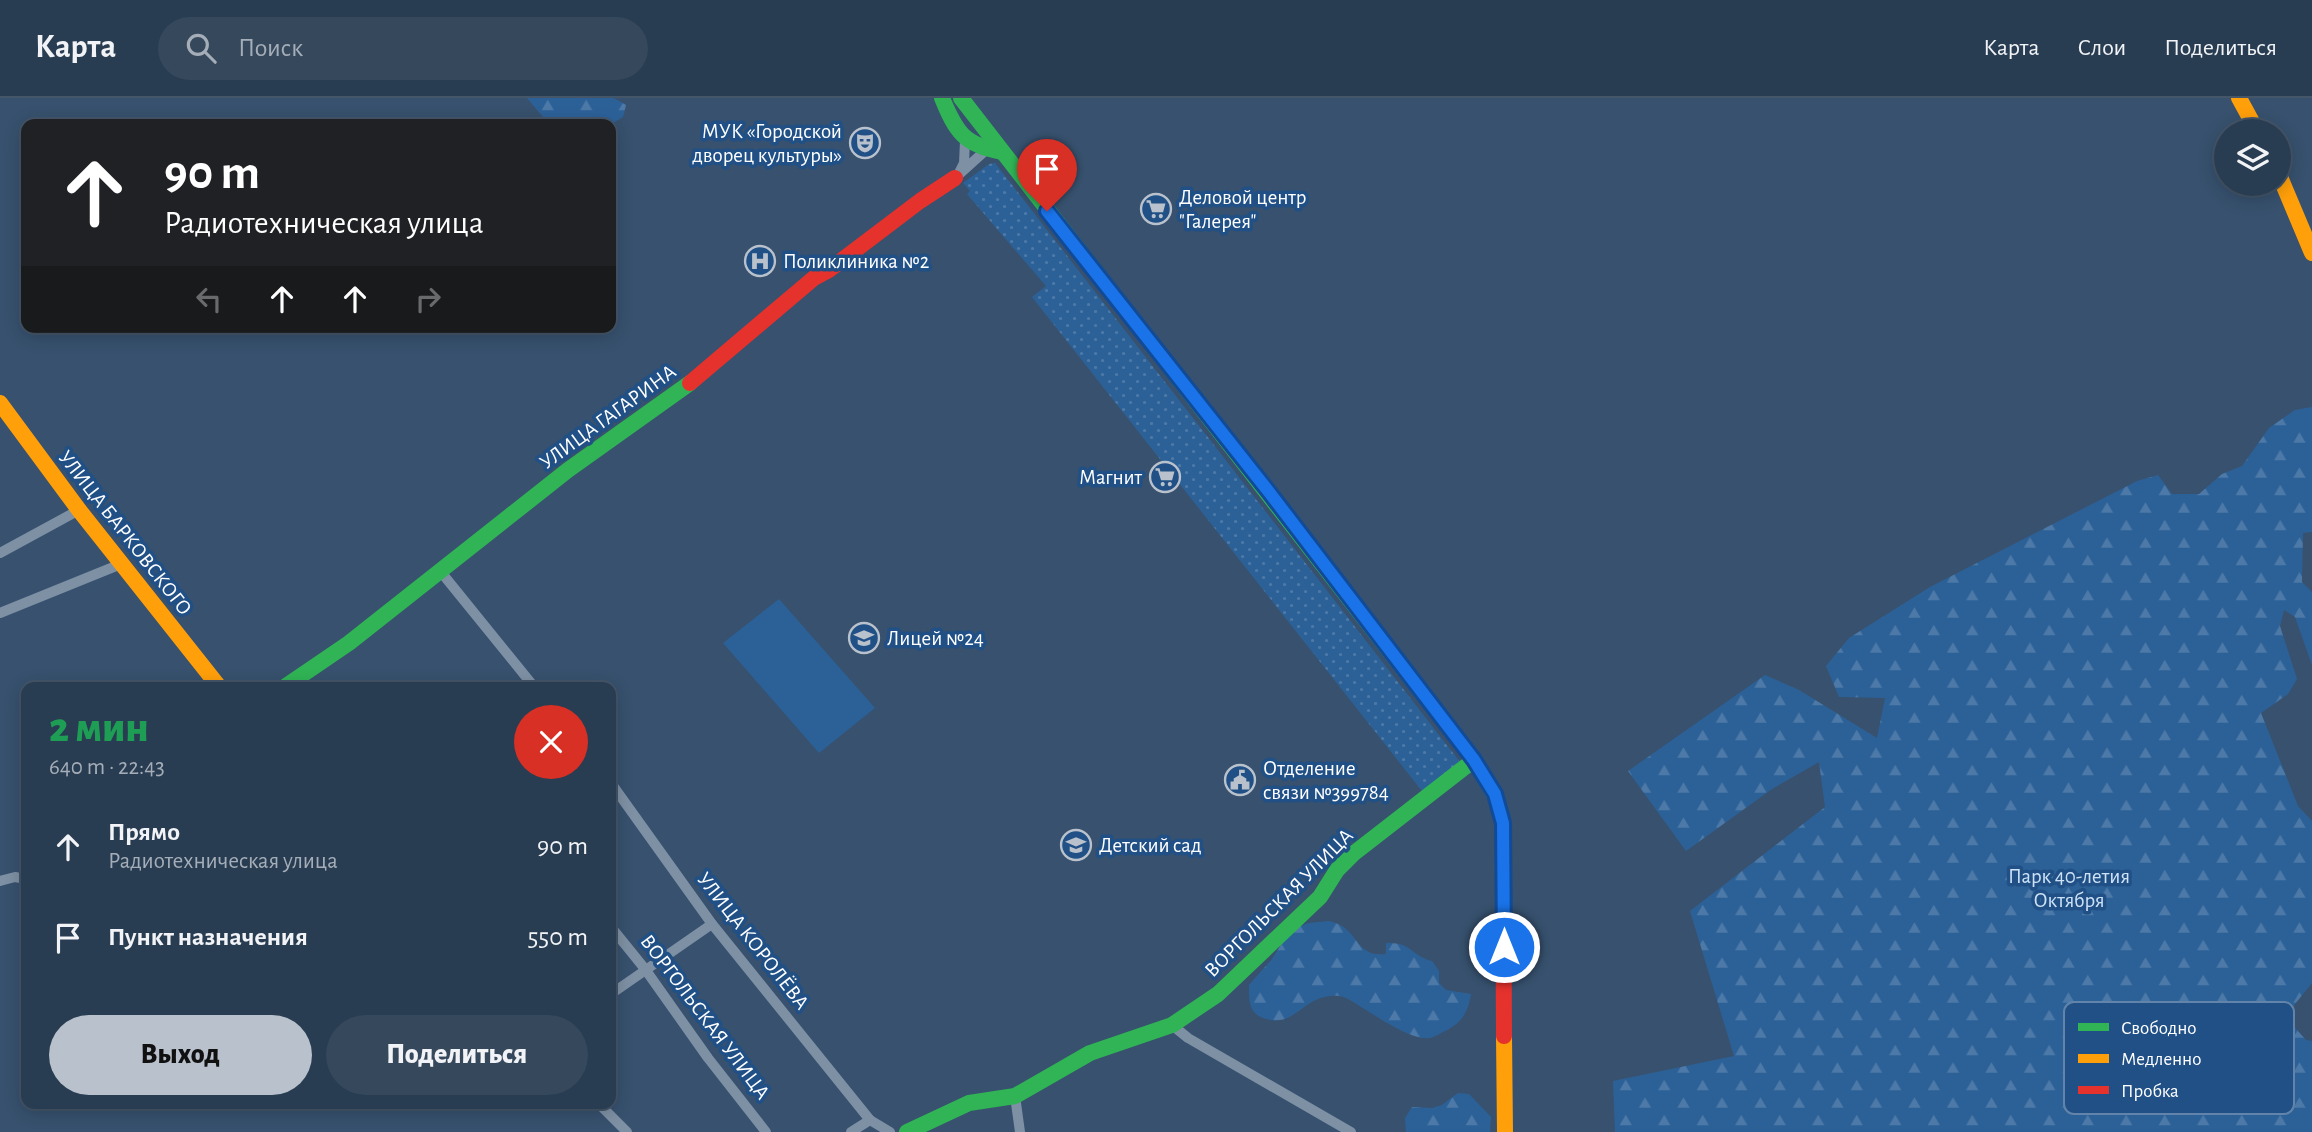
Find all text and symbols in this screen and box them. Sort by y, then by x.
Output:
search box [158,17,648,80]
icon: search [182,29,220,67]
text: Карта [35,31,116,64]
text: Поиск [238,35,303,61]
text: Карта [1983,36,2039,60]
text: Слои [2077,36,2126,60]
text: Поделиться [2164,36,2277,60]
map controls [2214,119,2291,196]
button: layers [2214,119,2291,196]
place label: МУК «Городской дворец культуры» [692,121,842,166]
theatre icon: МУК «Городской дворец культуры» [848,126,882,160]
pin [1017,139,1077,211]
icon: ahead [49,147,140,238]
text: 90 m [164,149,260,198]
icon: arrive [1028,150,1066,188]
place label: Деловой центр "Галерея" [1179,187,1306,232]
supermarket icon: Деловой центр "Галерея" [1139,192,1173,226]
text: Радиотехническая улица [164,207,484,239]
hospital icon: Поликлиника №2 [743,244,777,278]
place label: Поликлиника №2 [783,251,929,272]
icon: left [190,280,228,318]
icon: ahead [263,280,301,318]
icon: ahead [336,280,374,318]
icon: right [409,280,447,318]
street label: УЛИЦА ГАГАРИНА [536,361,680,473]
street label: УЛИЦА БАРКОВСКОГО [54,447,196,619]
supermarket icon: Магнит [1148,460,1182,494]
place label: Магнит [1079,467,1142,488]
school or university icon: Лицей №24 [847,621,881,655]
place label: Лицей №24 [887,628,984,649]
button: close [514,705,588,779]
text: 2 мин [49,707,149,749]
text: 640 m · 22:43 [49,756,165,779]
place label: Отделение связи №399784 [1263,758,1389,803]
public building icon: Отделение связи №399784 [1223,763,1257,797]
text: Прямо [108,819,180,845]
street label: ВОРГОЛЬСКАЯ УЛИЦА [1201,825,1357,981]
icon: ahead [49,828,87,866]
school or university icon: Детский сад [1059,828,1093,862]
text: 90 m [537,833,588,859]
place label: Детский сад [1099,835,1202,856]
text: Радиотехническая улица [108,850,338,873]
park label: Парк 40-летия Октября [2008,866,2130,911]
street label: УЛИЦА КОРОЛЁВА [693,868,814,1013]
position arrow [1467,910,1541,984]
icon: arrive [49,919,87,957]
text: Пункт назначения [108,924,308,950]
text: 550 m [527,924,588,950]
street label: ВОРГОЛЬСКАЯ УЛИЦА [636,931,774,1103]
legend [2064,1002,2294,1114]
button: Выход [49,1015,312,1095]
button: Поделиться [326,1015,588,1095]
text: Свободно [2121,1019,2197,1038]
text: Медленно [2121,1050,2201,1069]
text: Пробка [2121,1082,2179,1101]

